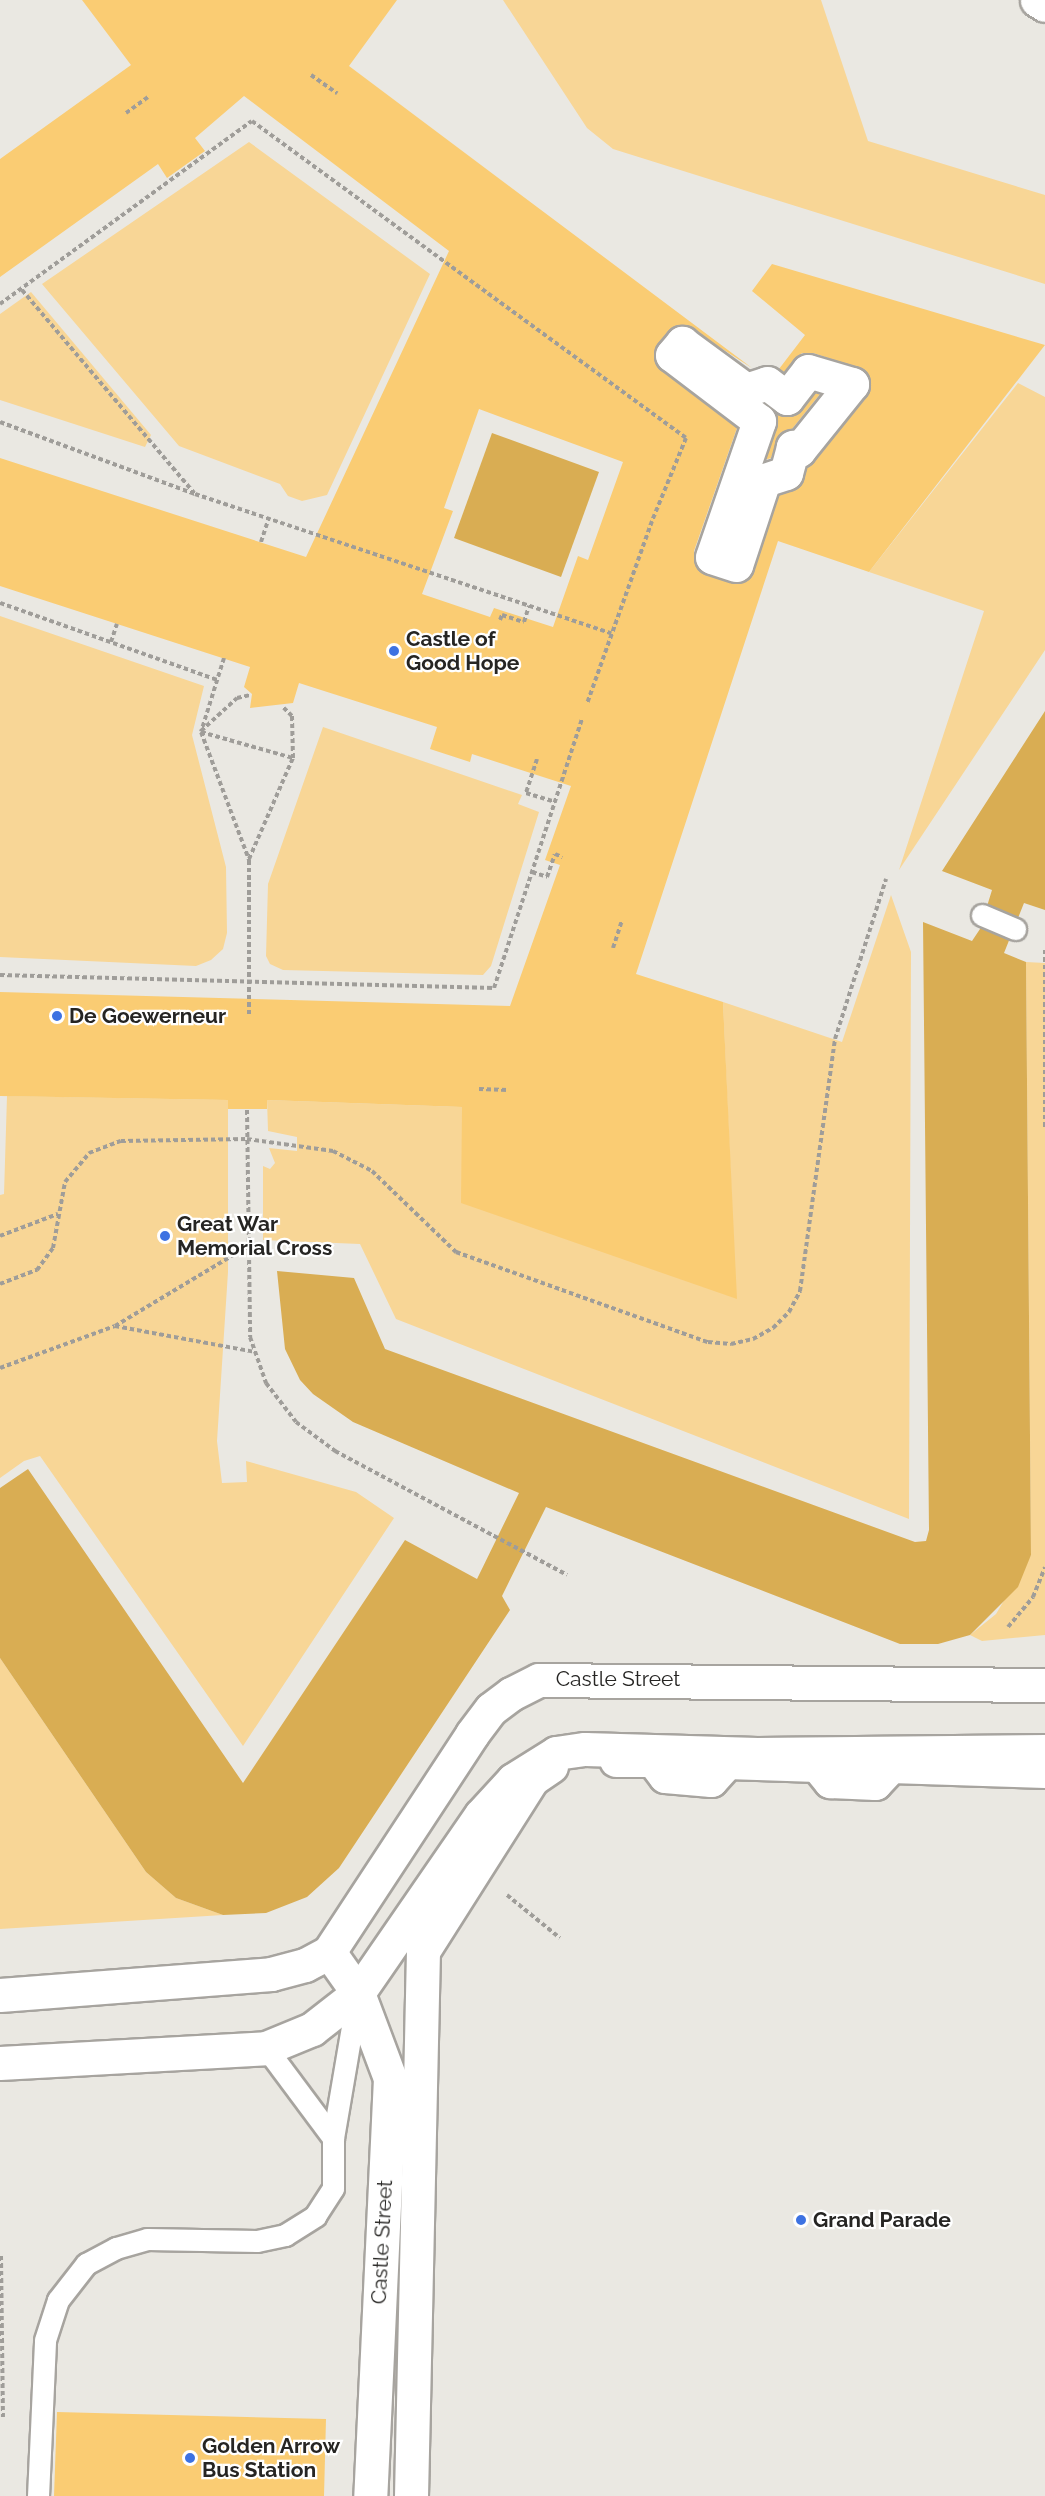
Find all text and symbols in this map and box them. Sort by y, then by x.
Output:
place label: Castle of Good Hope [406,626,519,676]
marker: Castle of Good Hope [387,644,401,658]
place label: De Goewerneur [69,1003,226,1029]
marker: De Goewerneur [50,1009,64,1023]
place label: Great War Memorial Cross [177,1211,333,1261]
marker: Great War Memorial Cross [158,1229,172,1243]
street label: Castle Street [556,1666,680,1692]
street label: Castle Street [366,2179,398,2305]
place label: Grand Parade [813,2207,951,2233]
marker: Grand Parade [794,2213,808,2227]
place label: Golden Arrow Bus Station [202,2433,341,2483]
marker: Golden Arrow Bus Station [183,2451,197,2465]

